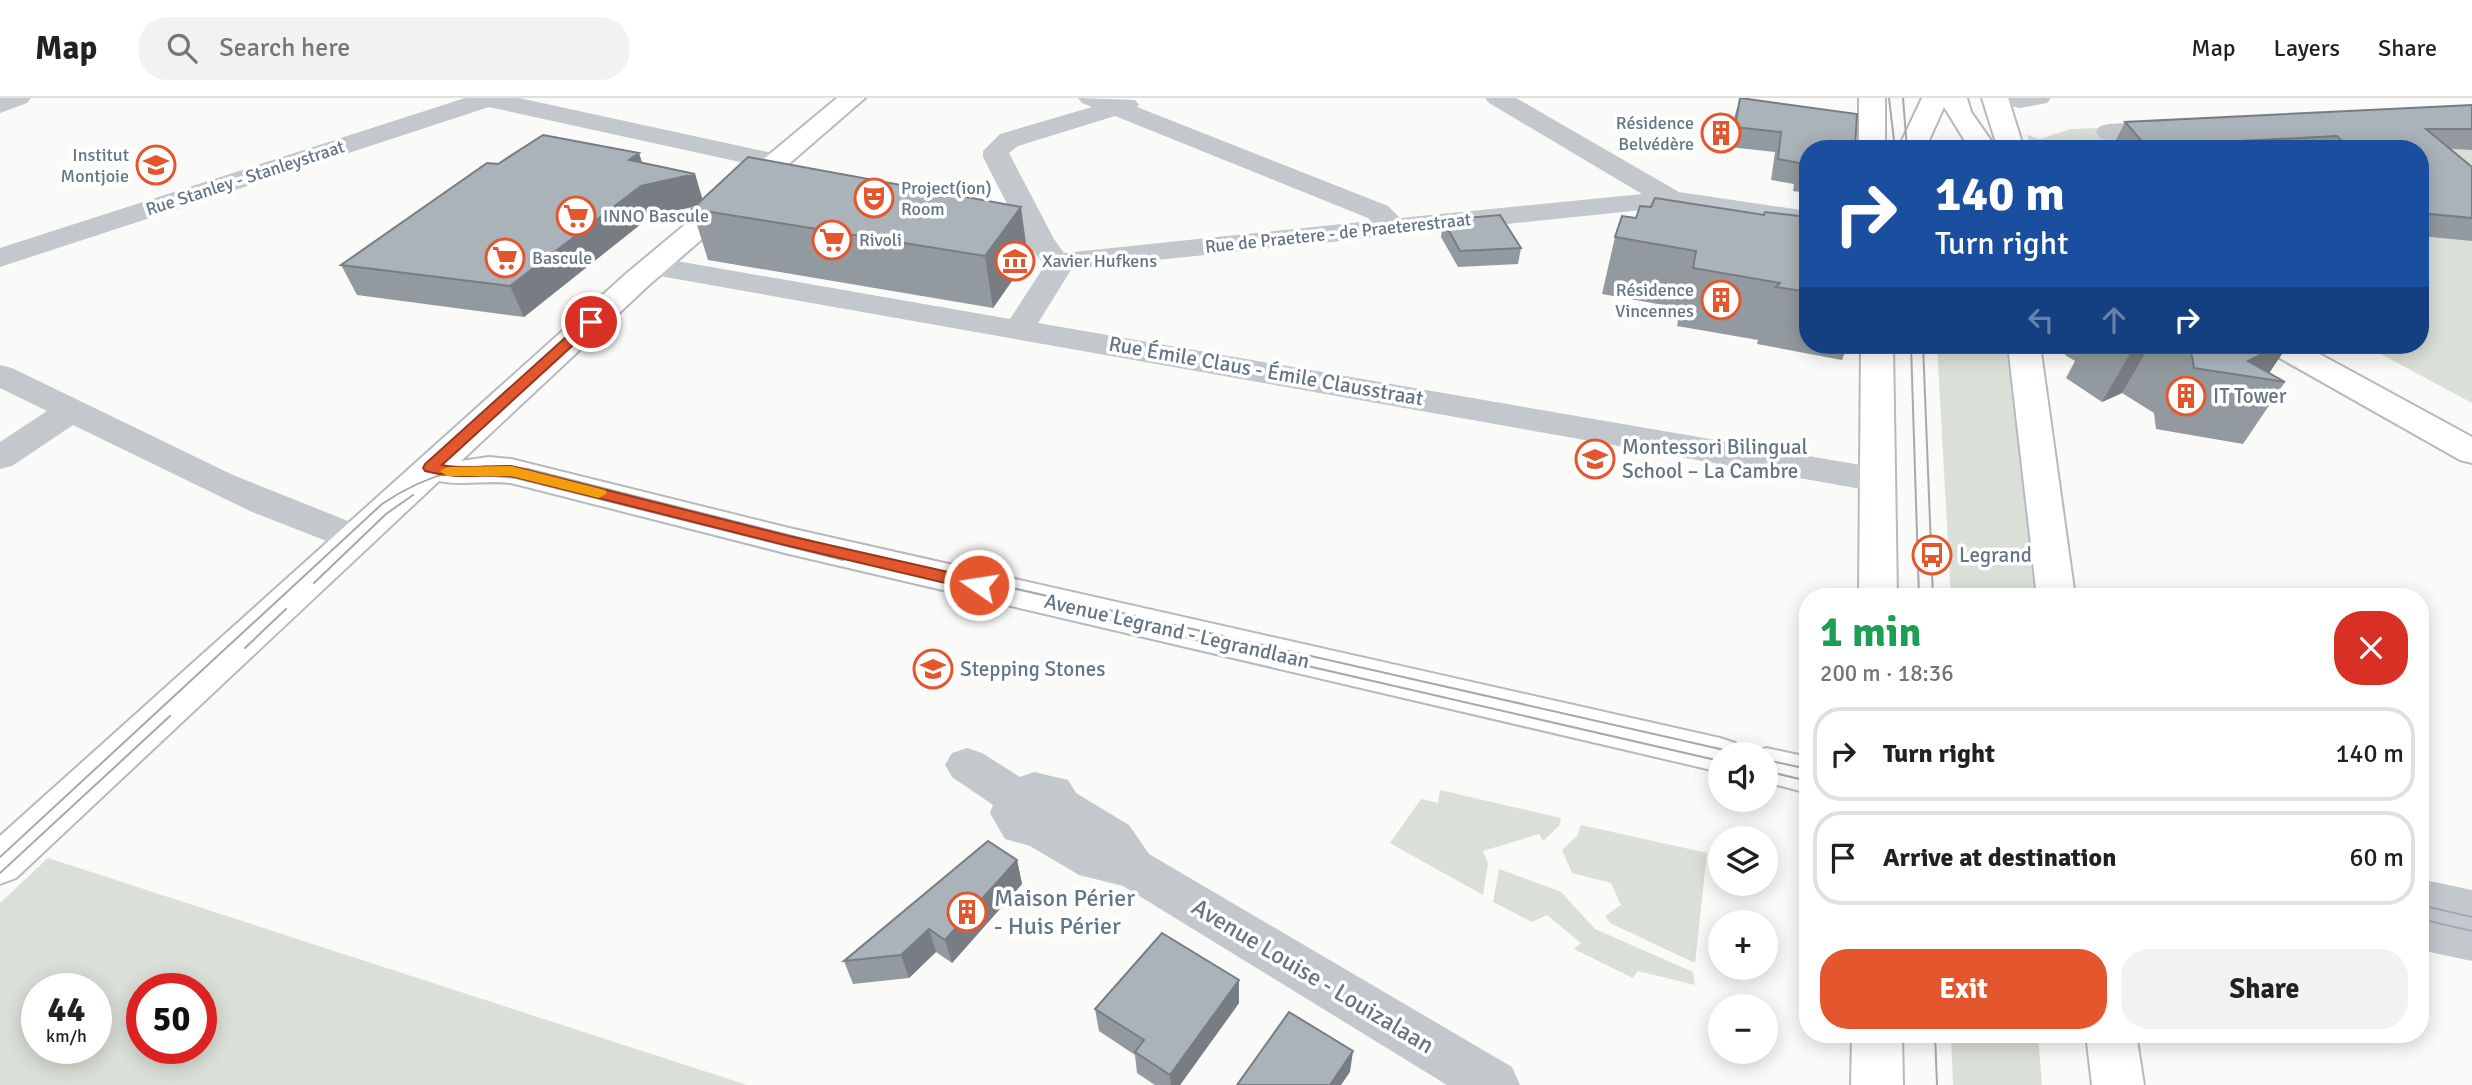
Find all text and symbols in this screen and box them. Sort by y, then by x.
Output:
search box [139,17,629,80]
text: Map [35,28,97,69]
icon: search [163,29,201,67]
text: Search here [219,32,350,64]
text: Map [2191,33,2236,63]
text: Layers [2274,33,2340,63]
text: Share [2378,33,2437,63]
place label: Résidence Belvédère [1616,112,1694,155]
building icon: Résidence Belvédère [1700,112,1742,154]
street label: Rue Stanley - Stanleystraat [143,135,347,221]
place label: Institut Montjoie [61,144,129,187]
school or university icon: Institut Montjoie [135,144,177,186]
text: 140 m [1935,164,2065,224]
icon: right [1820,168,1911,259]
theatre icon: Project(ion) Room [853,177,895,219]
place label: Project(ion) Room [901,177,992,220]
supermarket icon: INNO Bascule [555,195,597,237]
place label: INNO Bascule [603,205,709,227]
street label: Rue de Praetere - de Praeterestraat [1204,208,1472,258]
supermarket icon: Rivoli [811,219,853,261]
text: Turn right [1935,224,2068,263]
place label: Rivoli [859,229,902,251]
supermarket icon: Bascule [484,237,526,279]
museum icon: Xavier Hufkens [994,240,1036,282]
place label: Bascule [532,247,592,269]
place label: Xavier Hufkens [1042,250,1157,272]
place label: Résidence Vincennes [1615,279,1694,322]
building icon: Résidence Vincennes [1700,279,1742,321]
pin [561,292,621,352]
icon: left [2022,301,2060,339]
icon: ahead [2095,301,2133,339]
icon: right [2168,301,2206,339]
icon: arrive [572,303,610,341]
street label: Rue Émile Claus - Émile Clausstraat [1107,330,1425,412]
building icon: IT Tower [2165,375,2207,417]
place label: IT Tower [2213,383,2287,409]
place label: Montessori Bilingual School – La Cambre [1622,434,1808,484]
school or university icon: Montessori Bilingual School – La Cambre [1574,438,1616,480]
bus stop icon: Legrand [1911,534,1953,576]
place label: Legrand [1959,542,2032,568]
position arrow [942,548,1016,622]
street label: Avenue Legrand - Legrandlaan [1042,588,1312,674]
text: 1 min [1820,607,1921,658]
button: close [2334,611,2408,685]
school or university icon: Stepping Stones [912,648,954,690]
place label: Stepping Stones [960,656,1105,682]
text: 200 m · 18:36 [1820,659,1954,688]
icon: right [1824,735,1862,773]
text: Turn right [1883,738,1995,770]
text: 140 m [2335,738,2404,770]
map controls [1708,742,1778,1064]
button: sound [1708,742,1778,812]
button: layers [1708,826,1778,896]
icon: arrive [1824,839,1862,877]
text: Arrive at destination [1883,842,2116,874]
text: 60 m [2349,842,2404,874]
place label: Maison Périer - Huis Périer [994,883,1135,941]
building icon: Maison Périer - Huis Périer [946,891,988,933]
street label: Avenue Louise - Louizalaan [1187,892,1439,1060]
button: + [1708,910,1778,980]
button: Exit [1820,949,2107,1029]
button: Share [2121,949,2408,1029]
speed limit sign: 50 [126,973,217,1064]
text: 44 [48,988,85,1031]
button: − [1708,994,1778,1064]
text: km/h [46,1025,87,1047]

